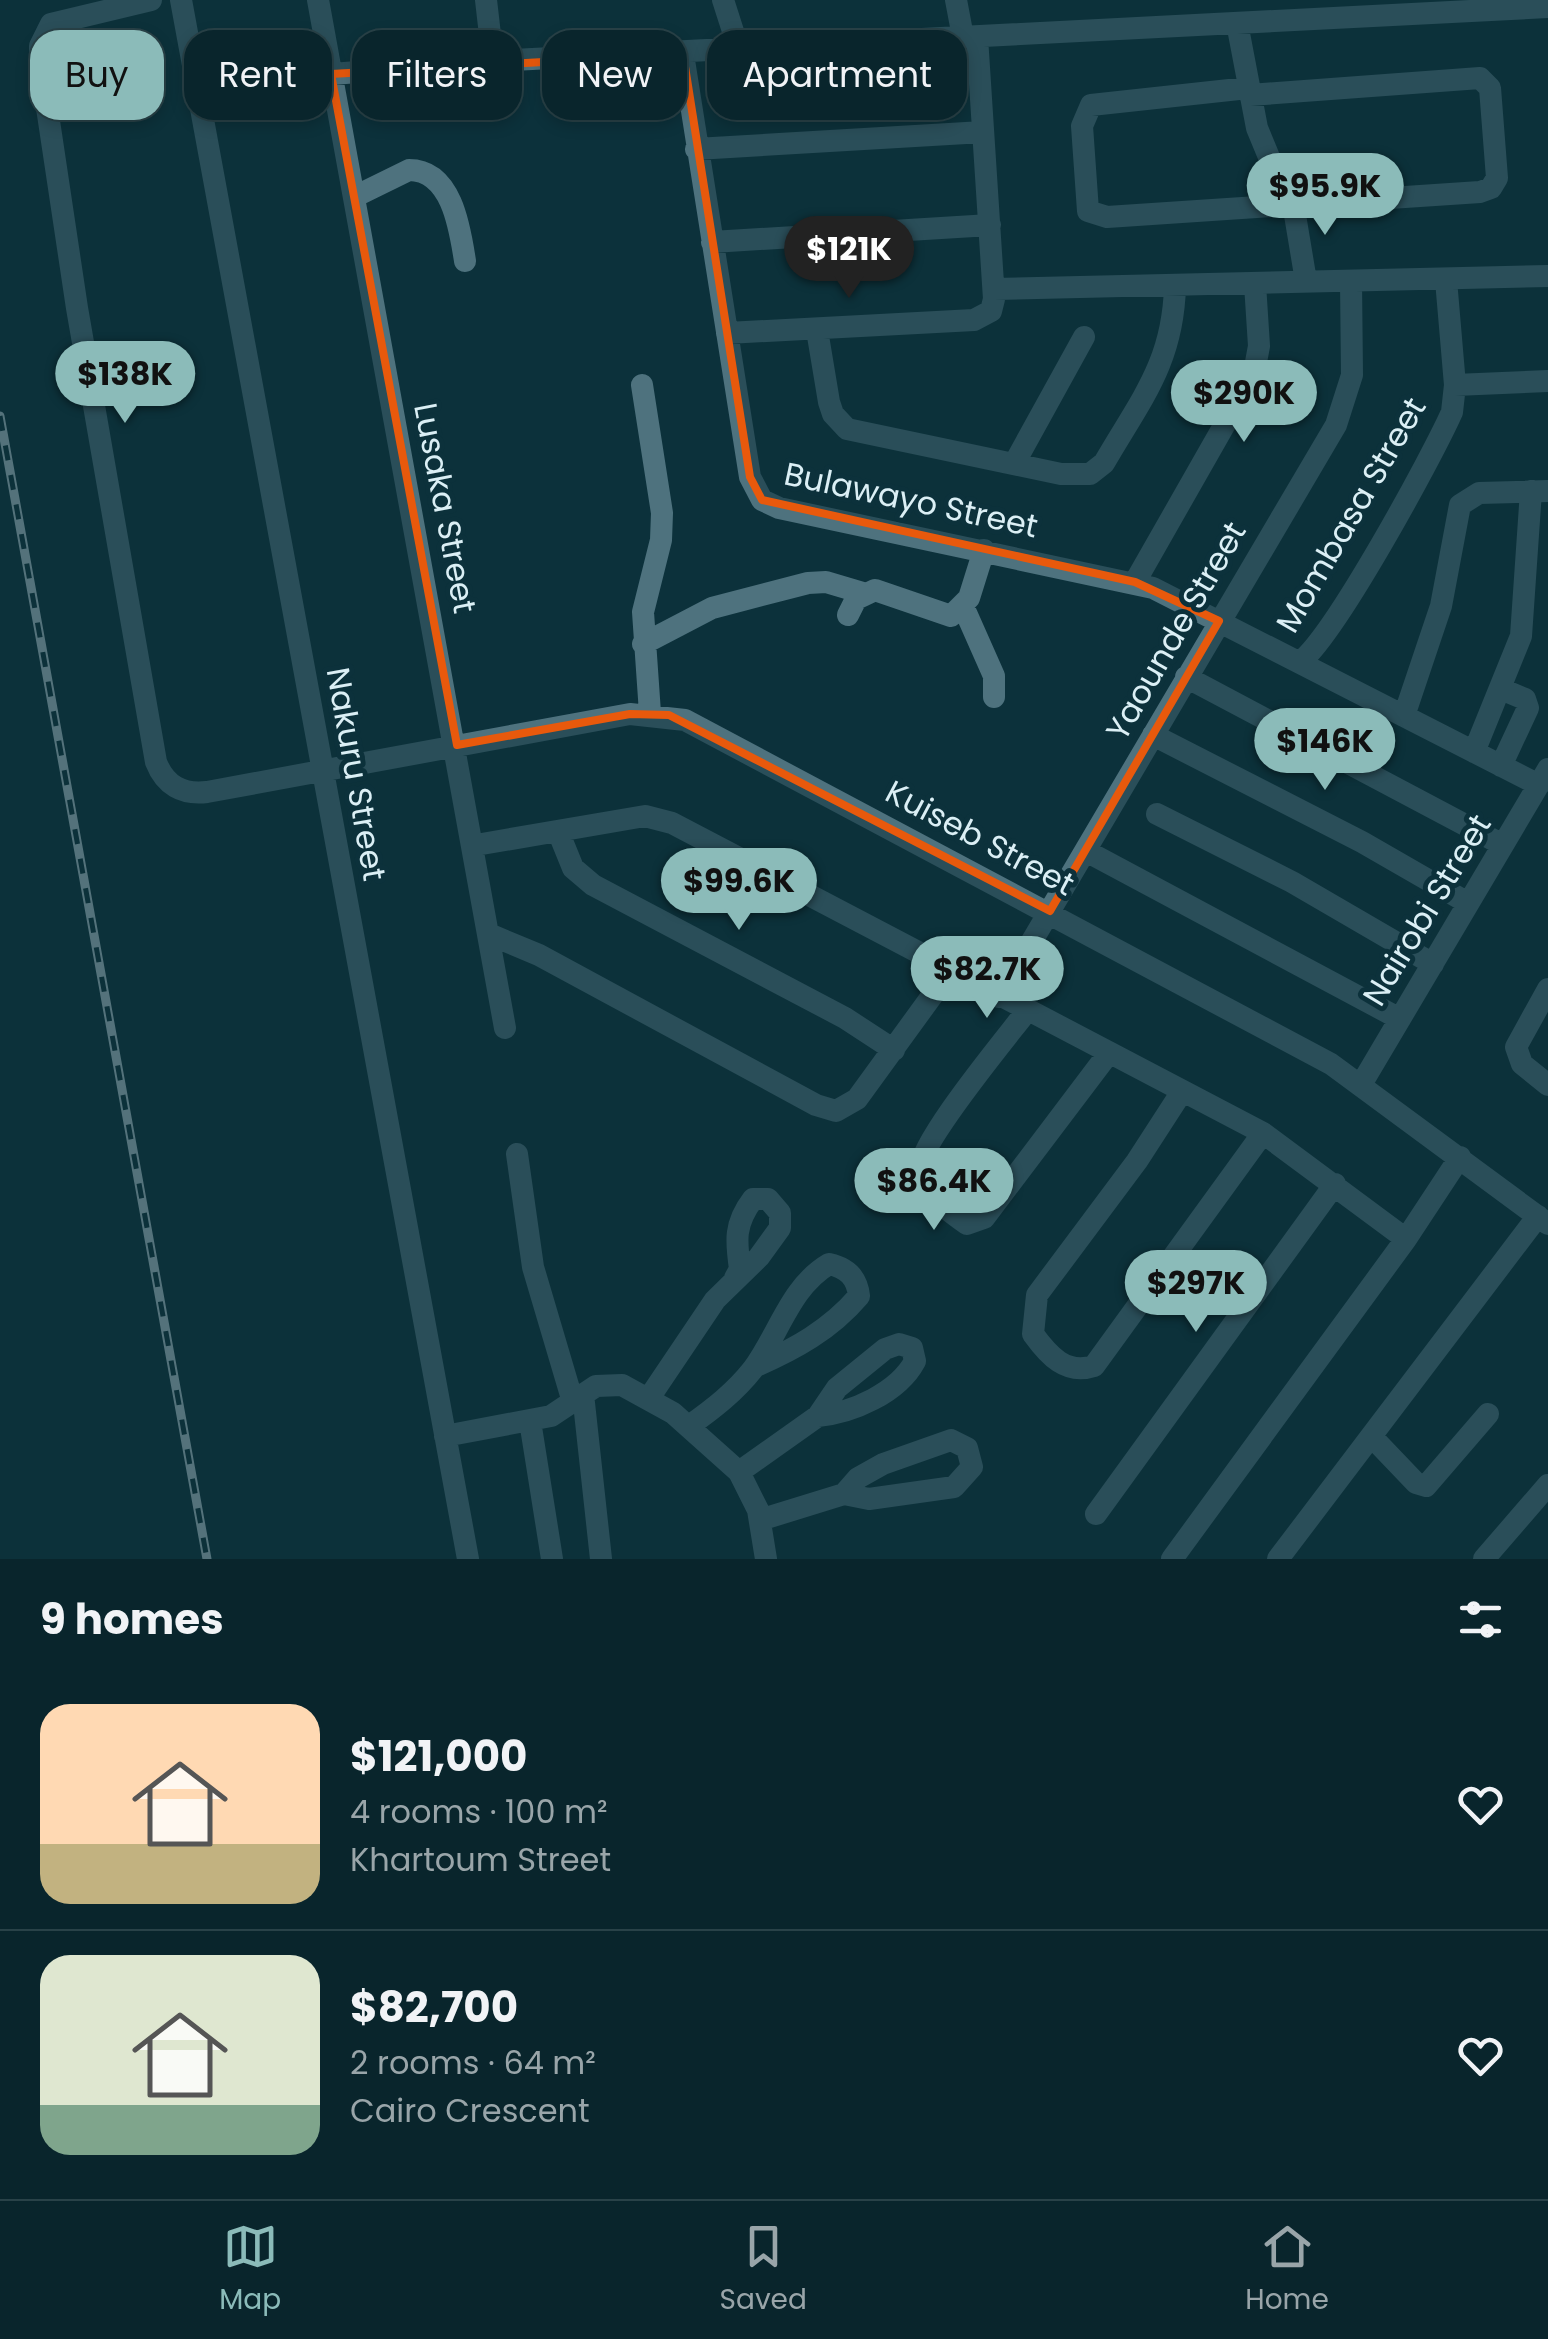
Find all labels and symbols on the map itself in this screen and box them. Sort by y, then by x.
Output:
pin: $95.9K [1244,153,1406,238]
pin: $121K [779,216,919,301]
pin: $138K [55,341,195,426]
pin: $290K [1174,360,1314,445]
street label: Mombasa Street [1265,389,1436,641]
street label: Lusaka Street [403,399,488,617]
street label: Bulawayo Street [780,451,1042,548]
street label: Yaounde Street [1095,513,1256,748]
street label: Nakuru Street [316,664,397,884]
pin: $146K [1255,708,1395,793]
street label: Kuiseb Street [878,769,1083,906]
street label: Nairobi Street [1352,806,1502,1014]
pin: $99.6K [658,848,820,933]
pin: $82.7K [906,936,1068,1021]
pin: $86.4K [853,1148,1015,1233]
pin: $297K [1126,1250,1266,1335]

